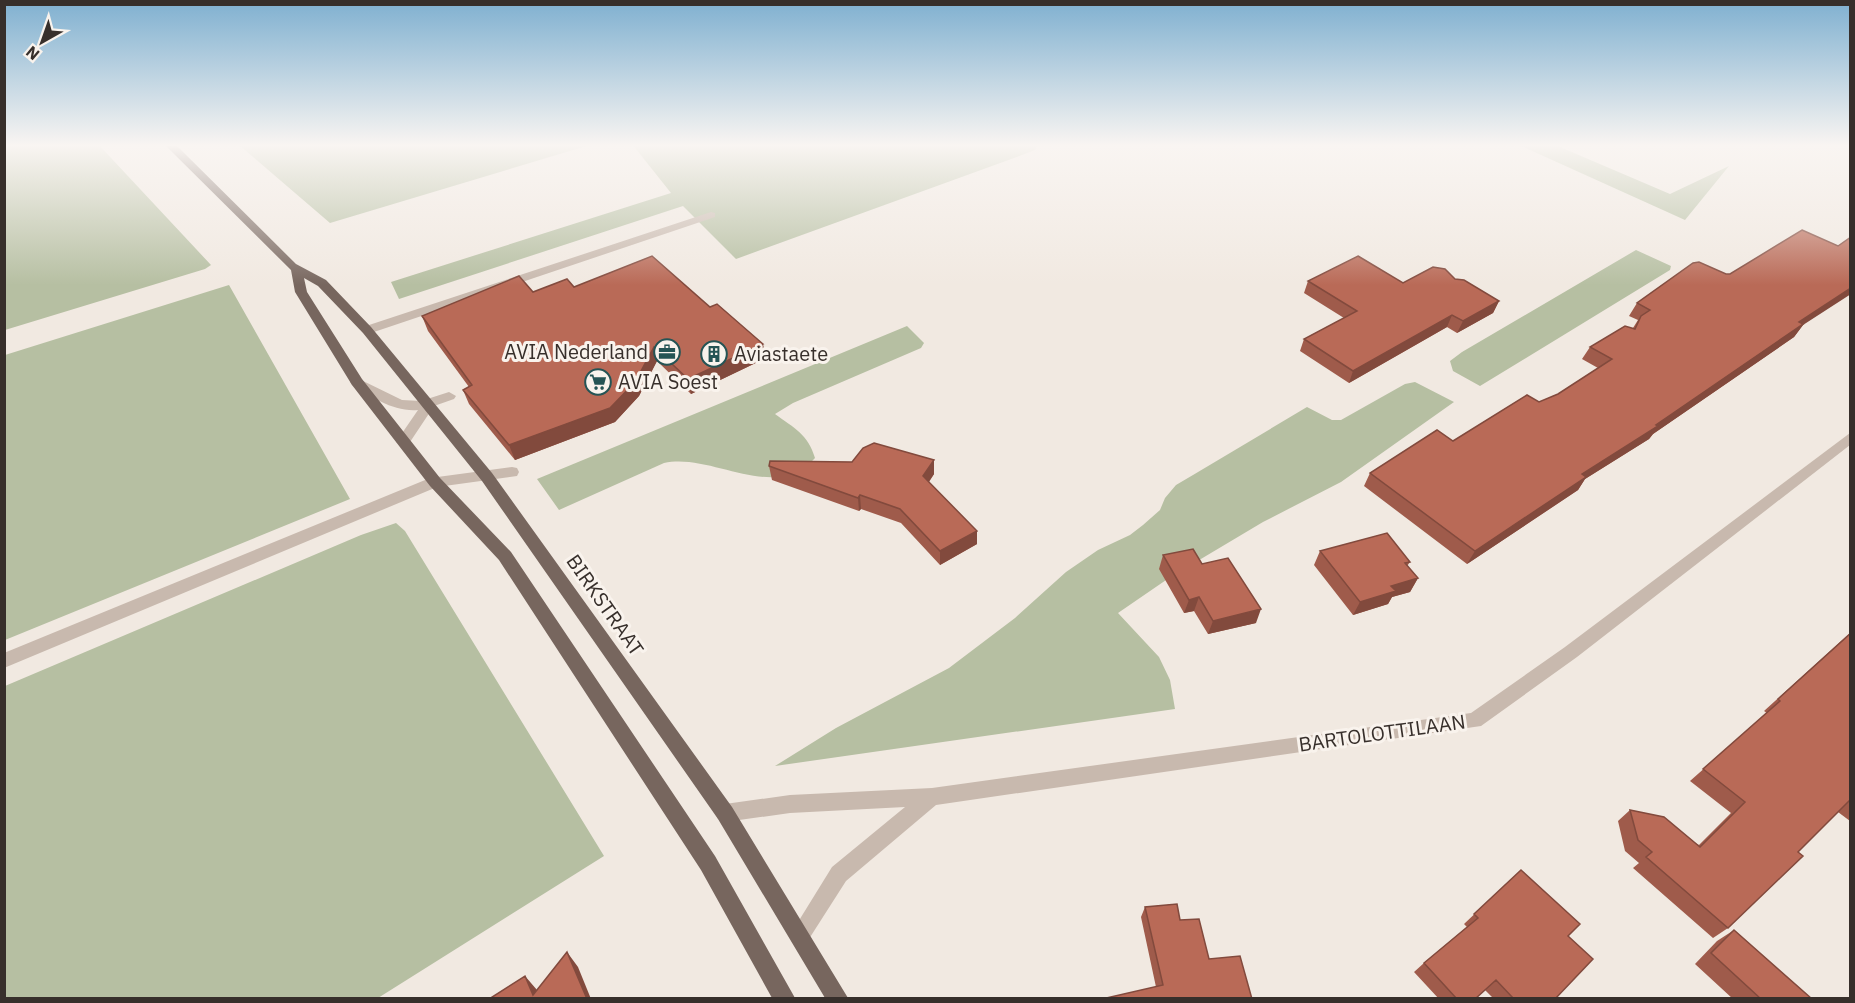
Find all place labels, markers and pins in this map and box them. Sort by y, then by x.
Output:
office icon: AVIA Nederland [652,337,682,367]
place label: AVIA Nederland [504,338,648,365]
building icon: Aviastaete [699,339,729,369]
place label: Aviastaete [734,340,828,367]
supermarket icon: AVIA Soest [583,367,613,397]
place label: AVIA Soest [618,368,718,395]

